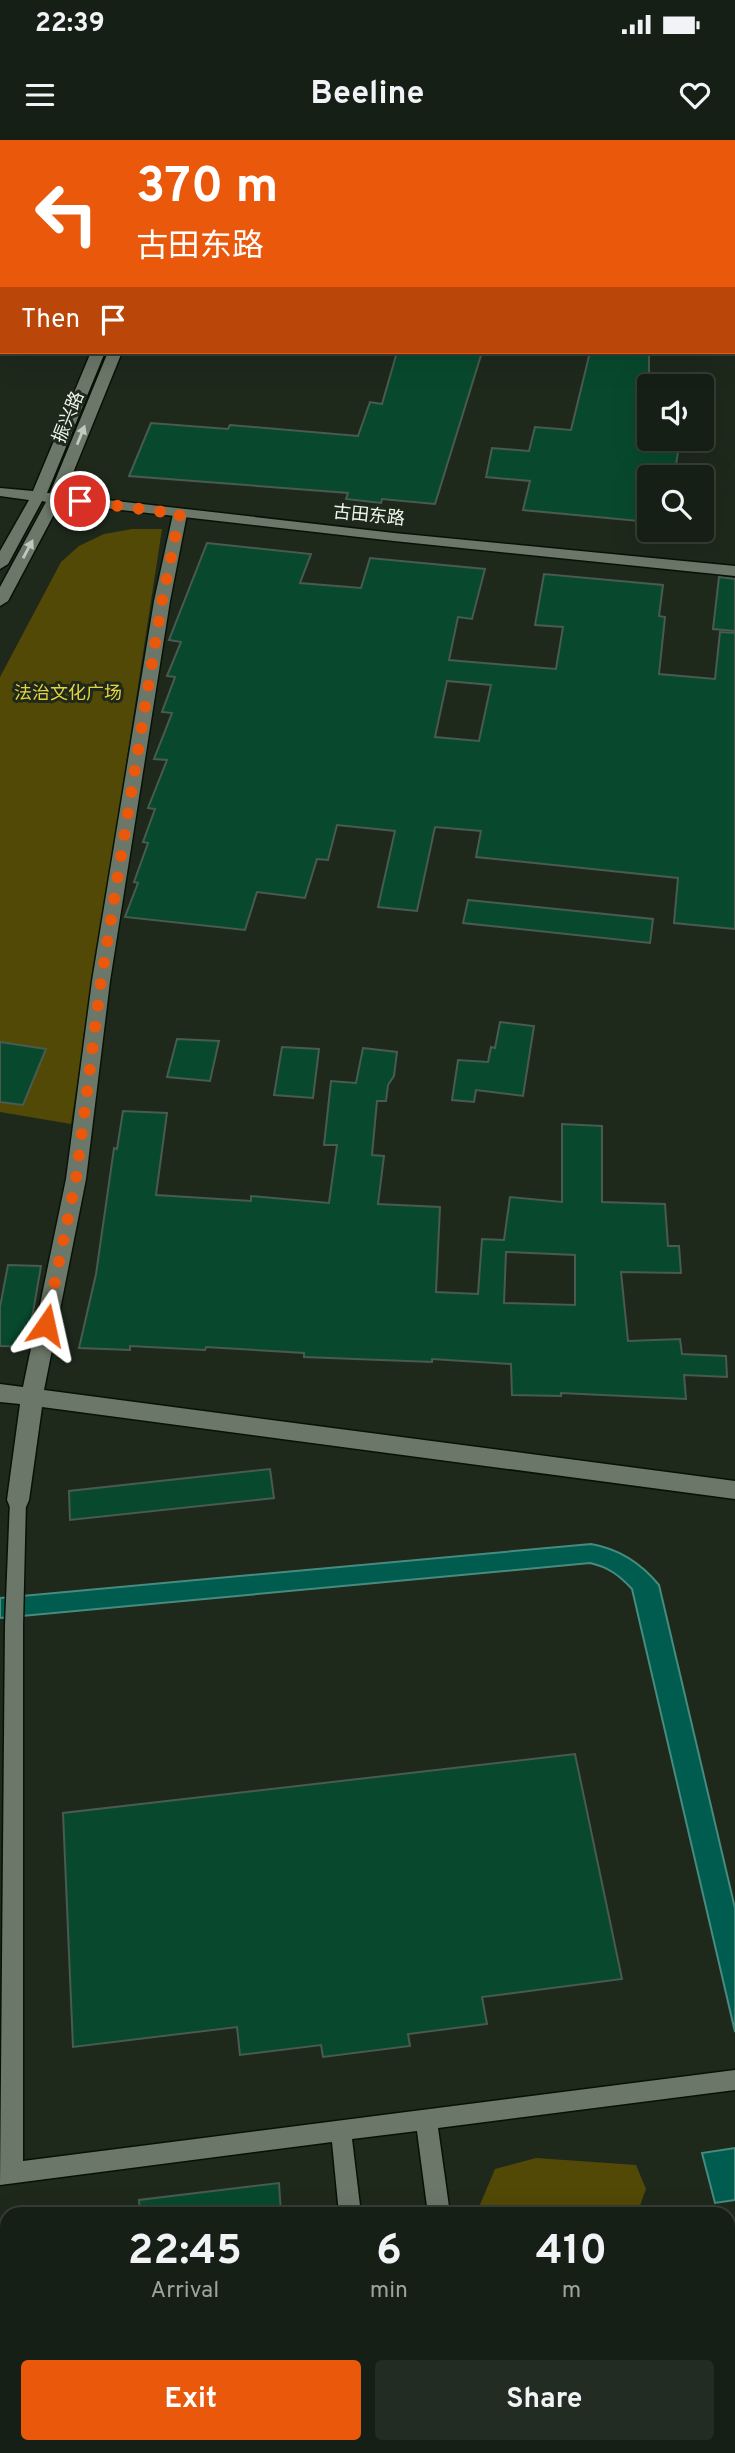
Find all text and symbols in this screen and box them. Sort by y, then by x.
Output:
text: 22:39 [35,8,105,41]
text: Beeline [311,75,424,115]
icon: menu [21,76,59,114]
icon: heart [676,76,714,114]
text: 370 m [136,158,278,220]
icon: left [21,168,112,259]
text: 古田东路 [136,228,264,268]
icon: arrive [94,301,132,339]
text: Then [21,304,80,337]
map controls [637,374,714,542]
button: sound [637,374,714,451]
street label: 振兴路 [49,388,90,447]
one-way arrow [76,424,87,445]
button: search [637,465,714,542]
pin [50,471,110,531]
icon: arrive [61,482,99,520]
street label: 古田东路 [332,501,406,532]
one-way arrow [21,539,33,559]
park label: 法治文化广场 [14,683,122,706]
position arrow [9,1288,83,1362]
text: 22:45 [128,2226,242,2279]
text: 6 [376,2226,402,2279]
text: 410 [536,2226,607,2279]
text: Arrival [151,2277,219,2306]
text: min [370,2277,408,2306]
text: m [562,2277,581,2306]
button: Exit [21,2360,361,2440]
button: Share [375,2360,714,2440]

